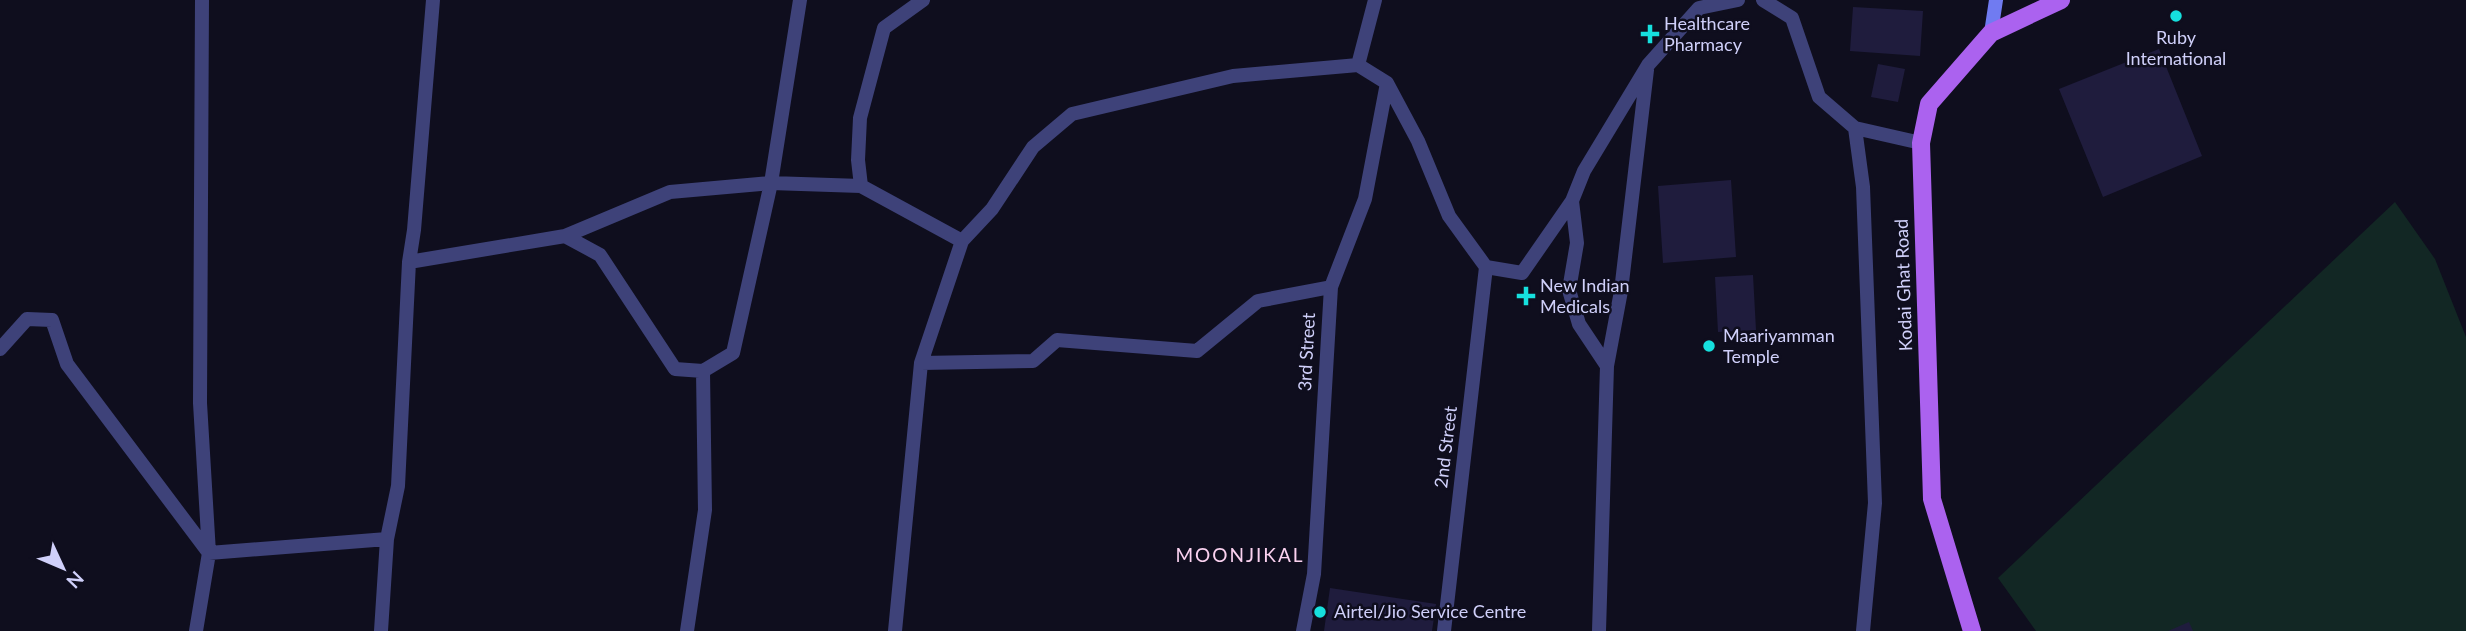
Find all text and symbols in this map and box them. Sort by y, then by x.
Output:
marker: Ruby International [2168,8,2184,24]
place label: Healthcare Pharmacy [1664,12,1750,55]
marker: Healthcare Pharmacy [1642,26,1658,42]
place label: Ruby International [2126,26,2226,69]
street label: Kodai Ghat Road [1890,219,1916,352]
place label: New Indian Medicals [1540,274,1630,317]
marker: New Indian Medicals [1518,288,1534,304]
street label: 3rd Street [1293,312,1319,392]
place label: Maariyamman Temple [1723,324,1835,367]
marker: Maariyamman Temple [1701,338,1717,354]
street label: 2nd Street [1429,404,1461,489]
north arrow [28,533,98,603]
district label: MOONJIKAL [1175,543,1305,566]
text: N [62,567,89,593]
place label: Airtel/Jio Service Centre [1334,600,1526,622]
marker: Airtel/Jio Service Centre [1312,604,1328,620]

